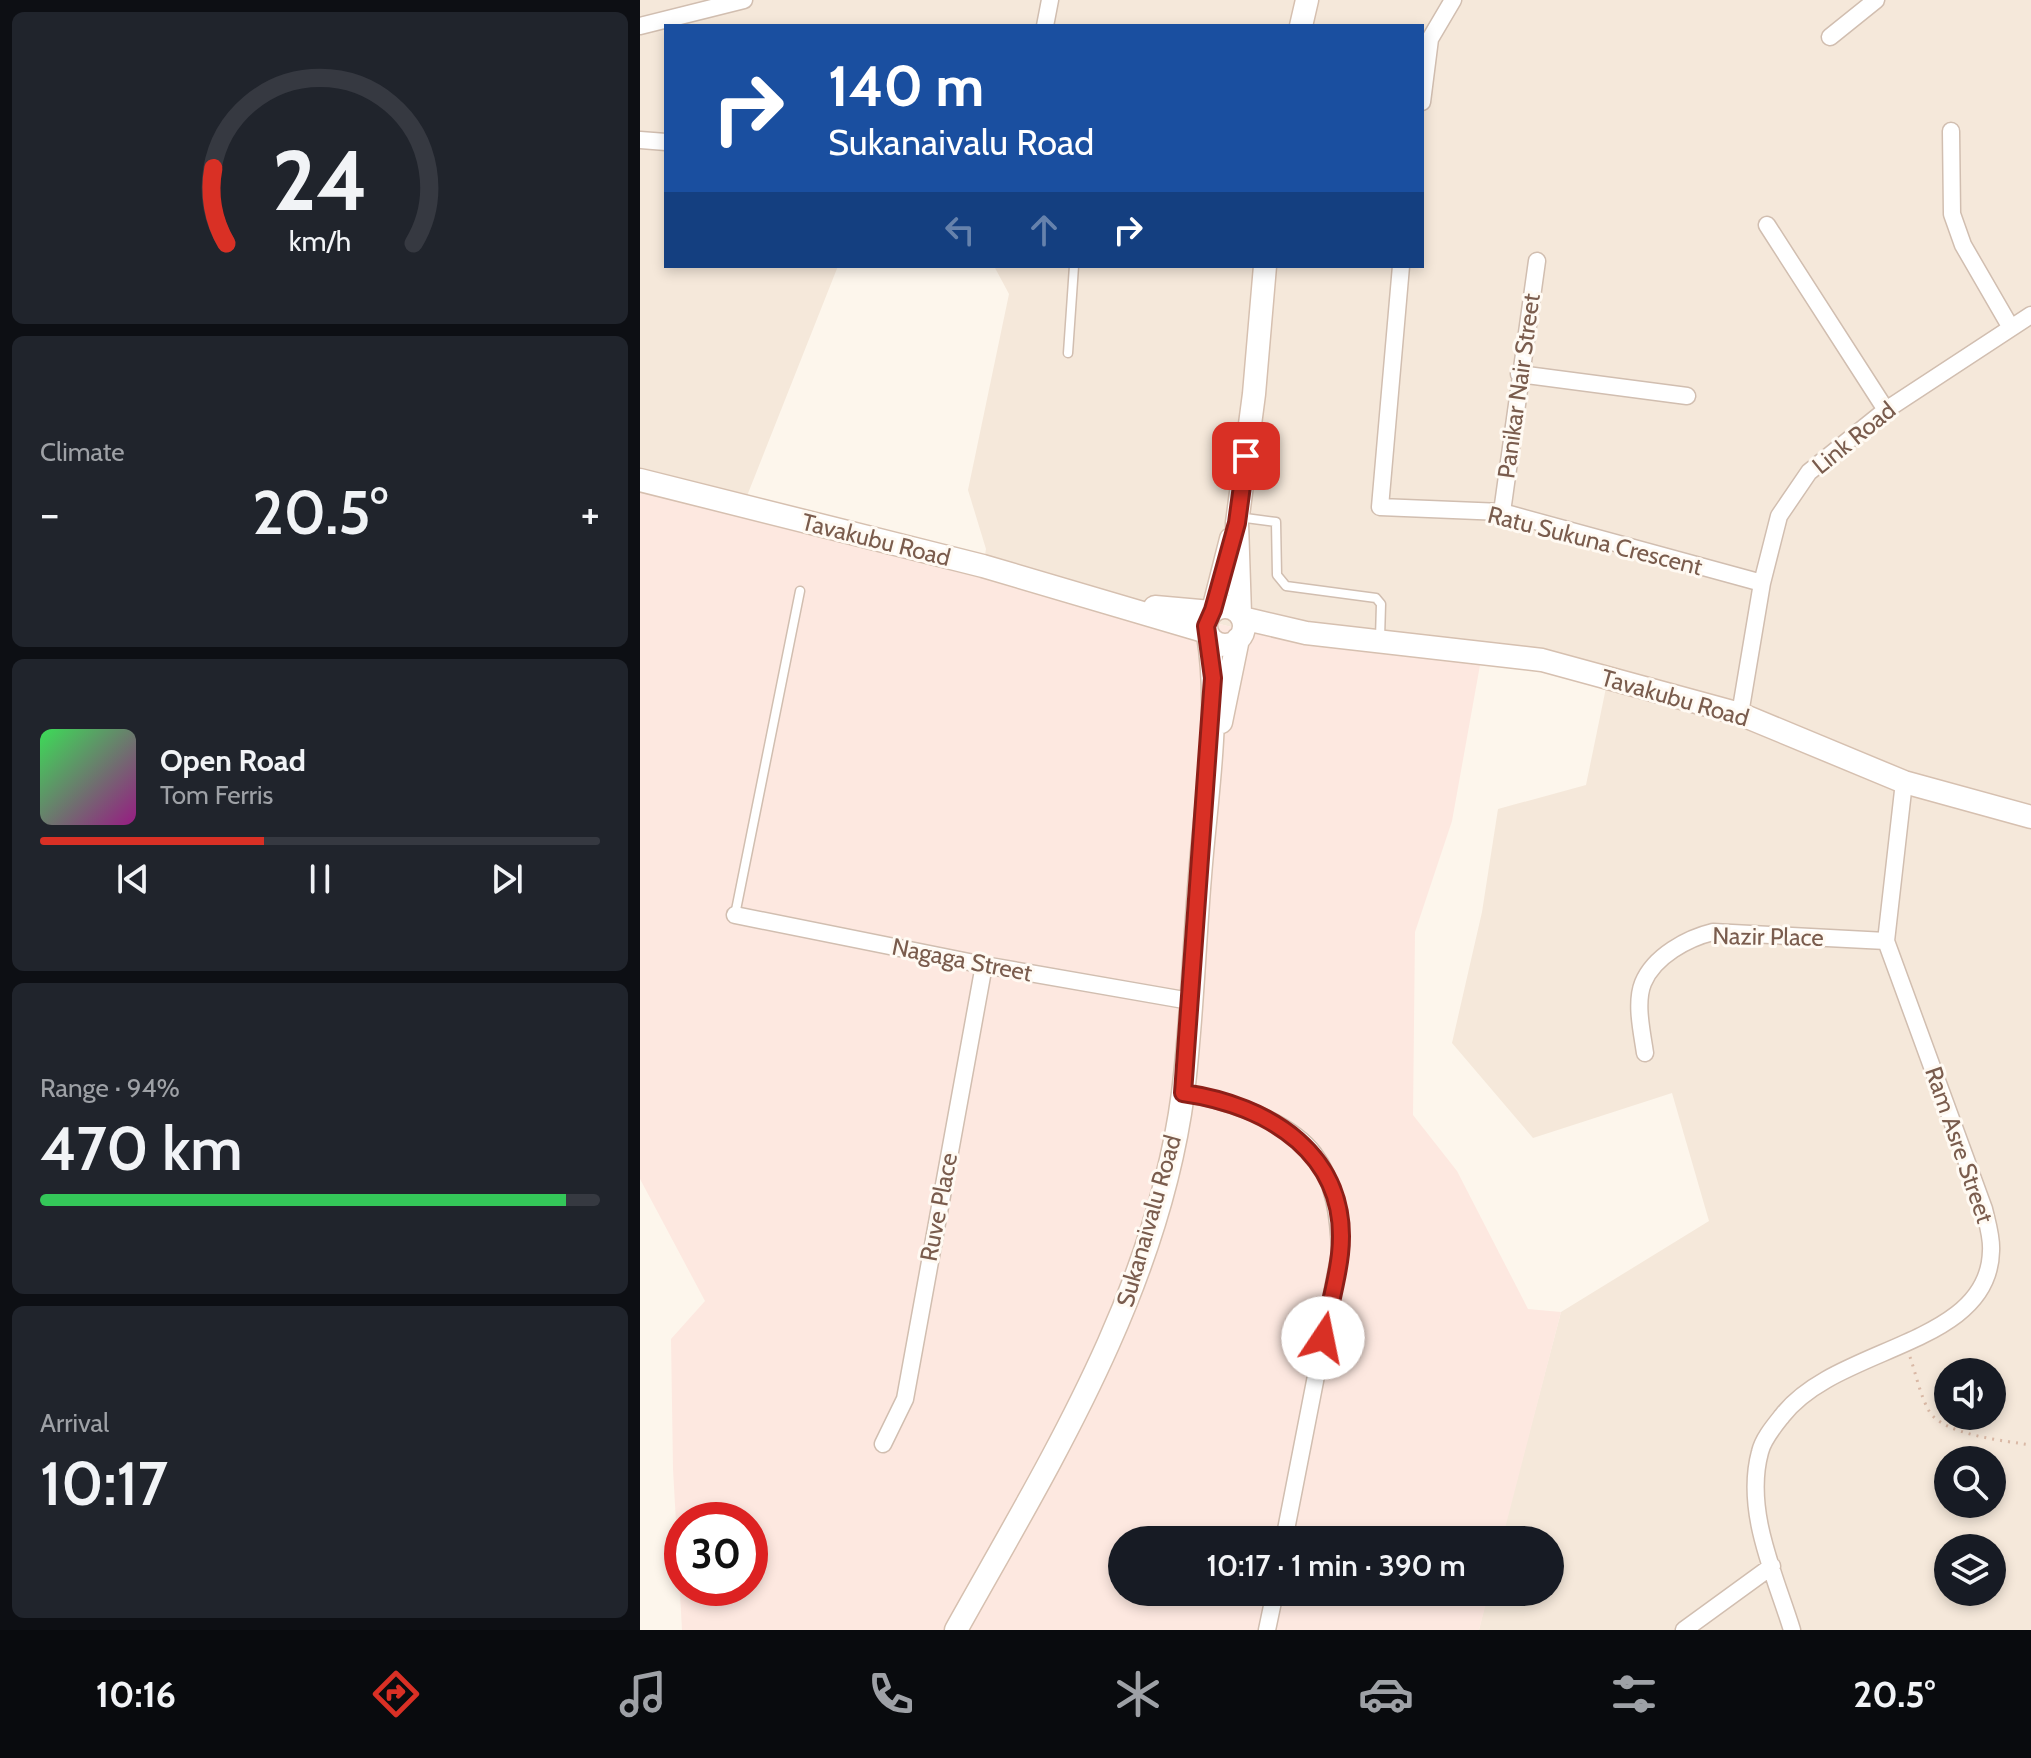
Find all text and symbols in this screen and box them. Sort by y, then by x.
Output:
text: 140 m [828,52,984,120]
icon: right [696,56,800,160]
text: Sukanaivalu Road [828,120,1094,164]
text: 24 [272,129,368,230]
icon: left [938,208,982,252]
icon: ahead [1022,208,1066,252]
icon: right [1106,208,1150,252]
text: km/h [289,223,351,258]
street label: Panikar Nair Street [1491,292,1546,480]
street label: Link Road [1806,395,1901,480]
pin [1212,422,1280,490]
icon: arrive [1224,434,1268,478]
text: Climate [40,436,125,468]
text: 20.5° [252,476,388,549]
text: − [40,487,59,540]
text: + [581,487,600,540]
street label: Ratu Sukuna Crescent [1485,500,1705,581]
street label: Tavakubu Road [799,507,954,572]
street label: Tavakubu Road [1598,663,1752,732]
text: Open Road [160,742,306,779]
text: Tom Ferris [160,779,273,811]
icon: previous [111,857,155,901]
icon: pause [298,857,342,901]
icon: next [485,857,529,901]
street label: Nazir Place [1712,921,1824,952]
street label: Nagaga Street [890,932,1035,987]
street label: Ram Asre Street [1919,1063,2000,1227]
text: Range · 94% [40,1072,180,1104]
text: 470 km [40,1112,243,1185]
street label: Sukanaivalu Road [1110,1132,1187,1310]
street label: Ruve Place [914,1150,963,1264]
position arrow [1281,1296,1365,1380]
map controls [1934,1358,2006,1606]
button: sound [1934,1358,2006,1430]
text: Arrival [40,1407,109,1439]
button: search [1934,1446,2006,1518]
text: 10:17 [40,1447,168,1520]
speed limit sign: 30 [664,1502,768,1606]
button: layers [1934,1534,2006,1606]
text: 10:17 · 1 min · 390 m [1206,1547,1466,1584]
icon: directions [368,1666,424,1722]
icon: music [615,1666,671,1722]
icon: phone [863,1666,919,1722]
icon: climate [1110,1666,1166,1722]
icon: car [1358,1666,1414,1722]
icon: filters [1606,1666,1662,1722]
text: 10:16 [96,1672,176,1716]
text: 20.5° [1853,1672,1935,1716]

